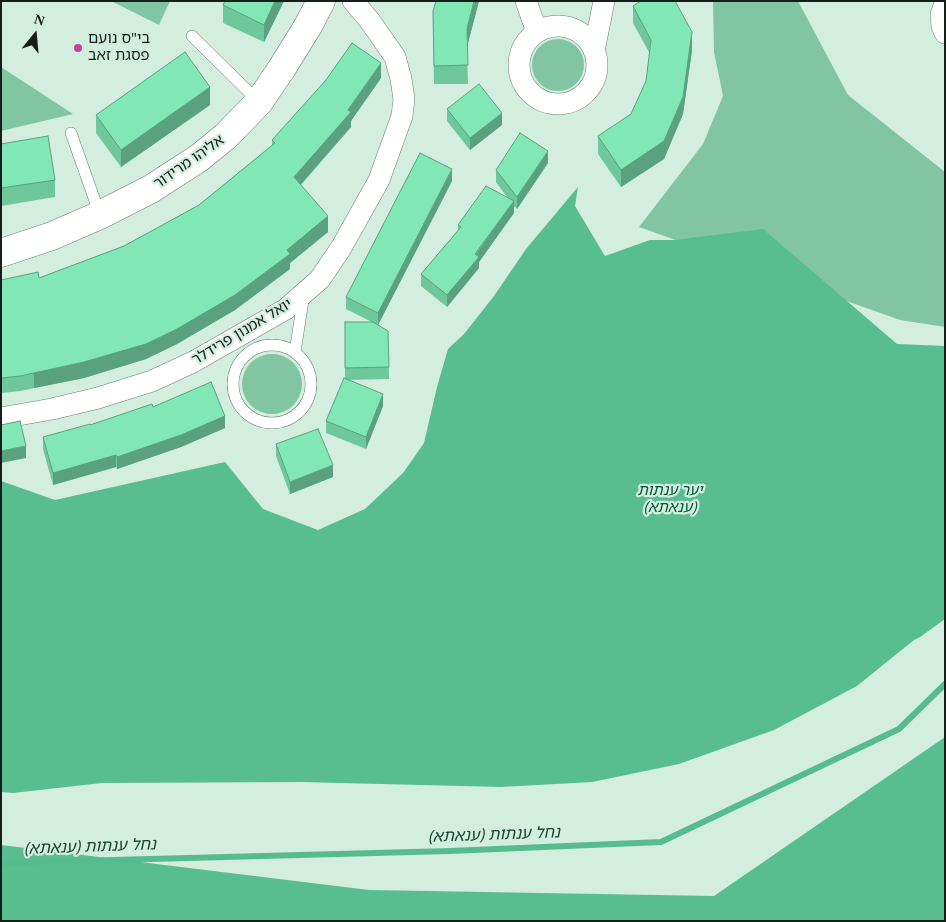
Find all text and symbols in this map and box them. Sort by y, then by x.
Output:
north arrow [10,10,60,60]
text: N [32,12,47,29]
place label: בי"ס נועם פסגת זאב [88,30,149,65]
marker: בי"ס נועם פסגת זאב [72,42,84,54]
street label: אליהו מרידור [150,131,228,193]
street label: יואל אמנון פרידלר [189,295,295,369]
park label: יער ענתות (ענאתא) [638,482,702,517]
water label: נחל ענתות (ענאתא) [427,823,561,847]
water label: נחל ענתות (ענאתא) [23,835,157,859]

